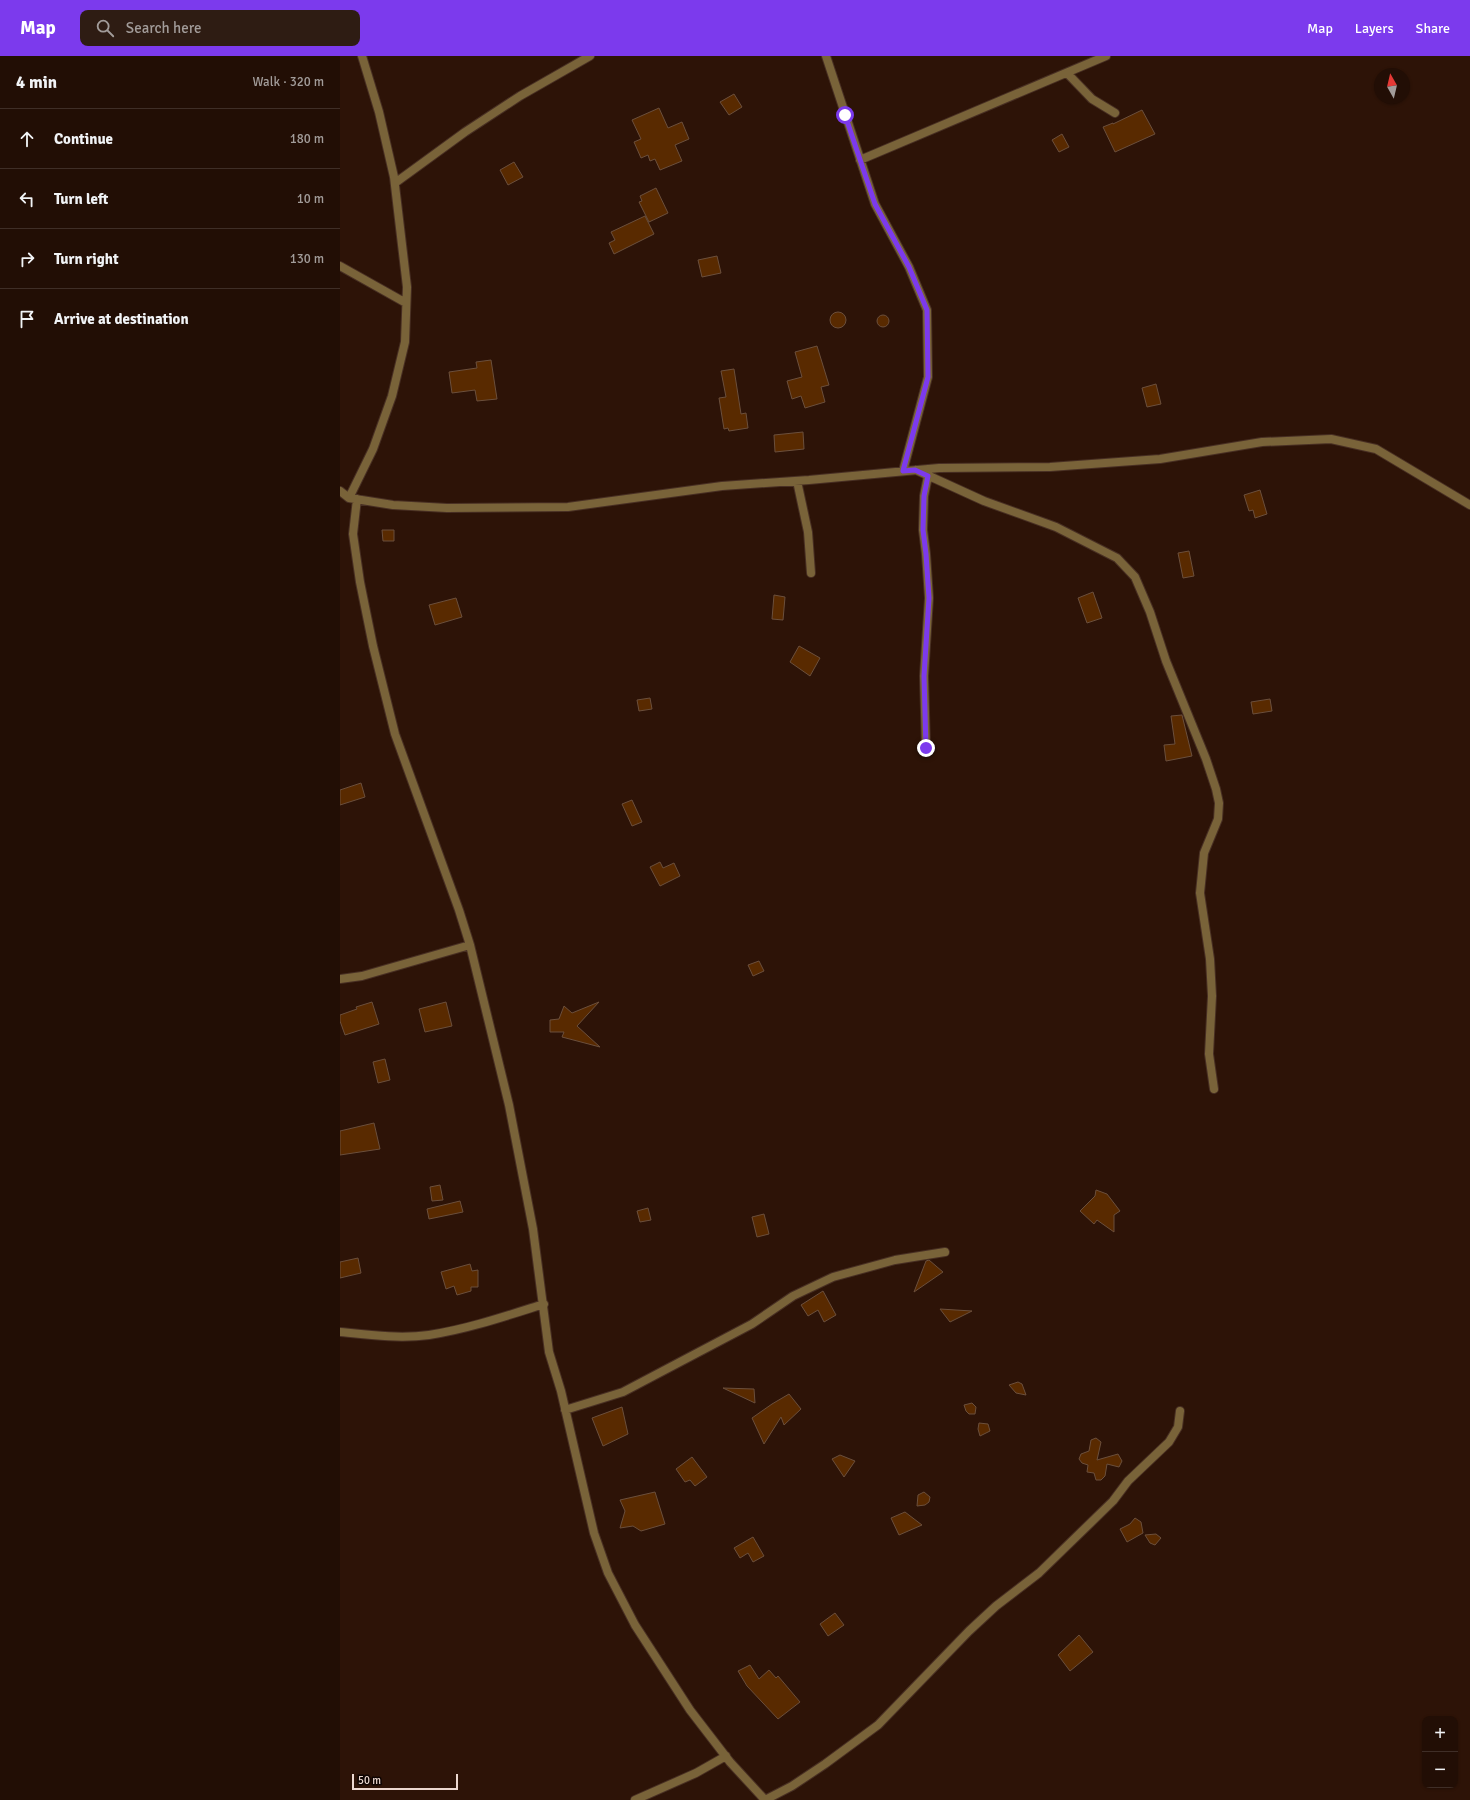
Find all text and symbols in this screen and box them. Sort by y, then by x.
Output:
search box [80,10,360,46]
text: Map [20,16,56,40]
icon: search [94,17,116,39]
text: Search here [126,19,201,37]
text: Map [1307,20,1333,37]
text: Layers [1355,20,1394,37]
text: Share [1416,20,1450,37]
north arrow [1374,68,1410,104]
text: 4 min [16,72,57,93]
text: Walk · 320 m [253,74,324,90]
route start [836,106,854,124]
icon: ahead [16,128,38,150]
text: Continue [54,130,113,148]
text: 180 m [290,131,324,147]
icon: left [16,188,38,210]
text: Turn left [54,190,108,208]
text: 10 m [297,191,324,207]
icon: right [16,248,38,270]
text: Turn right [54,250,119,268]
text: 130 m [290,251,324,267]
icon: arrive [16,308,38,330]
text: Arrive at destination [54,310,189,328]
route end [917,739,935,757]
map controls [1422,1716,1458,1788]
button: + [1422,1716,1458,1752]
button: − [1422,1752,1458,1788]
scale bar [352,1772,458,1791]
text: 50 m [358,1774,381,1787]

